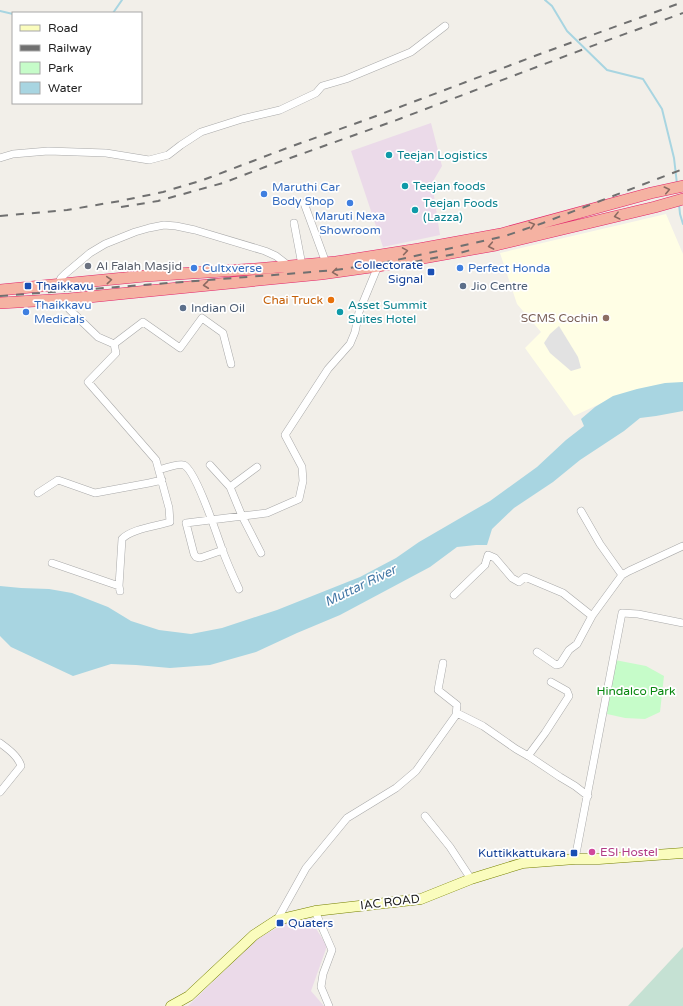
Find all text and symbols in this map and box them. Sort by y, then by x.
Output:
legend [12,12,142,104]
text: Road [48,21,78,35]
text: Railway [48,41,92,55]
text: Park [48,61,74,75]
text: Water [48,81,83,95]
place label: Teejan Logistics [397,148,488,162]
marker: Teejan Logistics [384,150,394,160]
place label: Teejan foods [413,179,486,193]
place label: Maruthi Car Body Shop [272,180,340,208]
marker: Teejan foods [400,181,410,191]
one-way arrow [664,186,670,194]
marker: Maruthi Car Body Shop [259,189,269,199]
place label: Teejan Foods (Lazza) [423,196,498,224]
marker: Maruti Nexa Showroom [345,198,355,208]
marker: Teejan Foods (Lazza) [410,205,420,215]
place label: Maruti Nexa Showroom [315,209,385,237]
one-way arrow [614,211,620,219]
one-way arrow [528,221,535,230]
one-way arrow [488,241,494,250]
one-way arrow [402,247,408,256]
place label: Collectorate Signal [354,258,423,286]
place label: Al Falah Masjid [96,259,182,273]
marker: Al Falah Masjid [83,261,93,271]
place label: Cultxverse [202,261,262,275]
place label: Perfect Honda [468,261,550,275]
marker: Cultxverse [189,263,199,273]
marker: Perfect Honda [455,263,465,273]
one-way arrow [332,267,338,276]
marker: Collectorate Signal [426,267,436,277]
one-way arrow [106,275,112,284]
place label: Thaikkavu [36,279,94,293]
place label: Jio Centre [471,279,528,293]
marker: Thaikkavu [23,281,33,291]
one-way arrow [203,281,209,290]
marker: Jio Centre [458,281,468,291]
place label: Chai Truck [263,293,323,307]
marker: Chai Truck [326,295,336,305]
place label: Thaikkavu Medicals [34,298,92,326]
place label: Asset Summit Suites Hotel [348,298,428,326]
place label: Indian Oil [191,301,245,315]
marker: Indian Oil [178,303,188,313]
marker: Thaikkavu Medicals [21,307,31,317]
marker: Asset Summit Suites Hotel [335,307,345,317]
place label: SCMS Cochin [521,311,598,325]
marker: SCMS Cochin [601,313,611,323]
water label: Muttar River [322,561,401,610]
park label: Hindalco Park [597,684,676,698]
place label: ESI Hostel [600,845,658,859]
place label: Kuttikkattukara [478,846,566,860]
marker: ESI Hostel [587,847,597,857]
marker: Kuttikkattukara [569,848,579,858]
street label: IAC ROAD [359,891,421,913]
place label: Quaters [288,916,333,930]
marker: Quaters [275,918,285,928]

